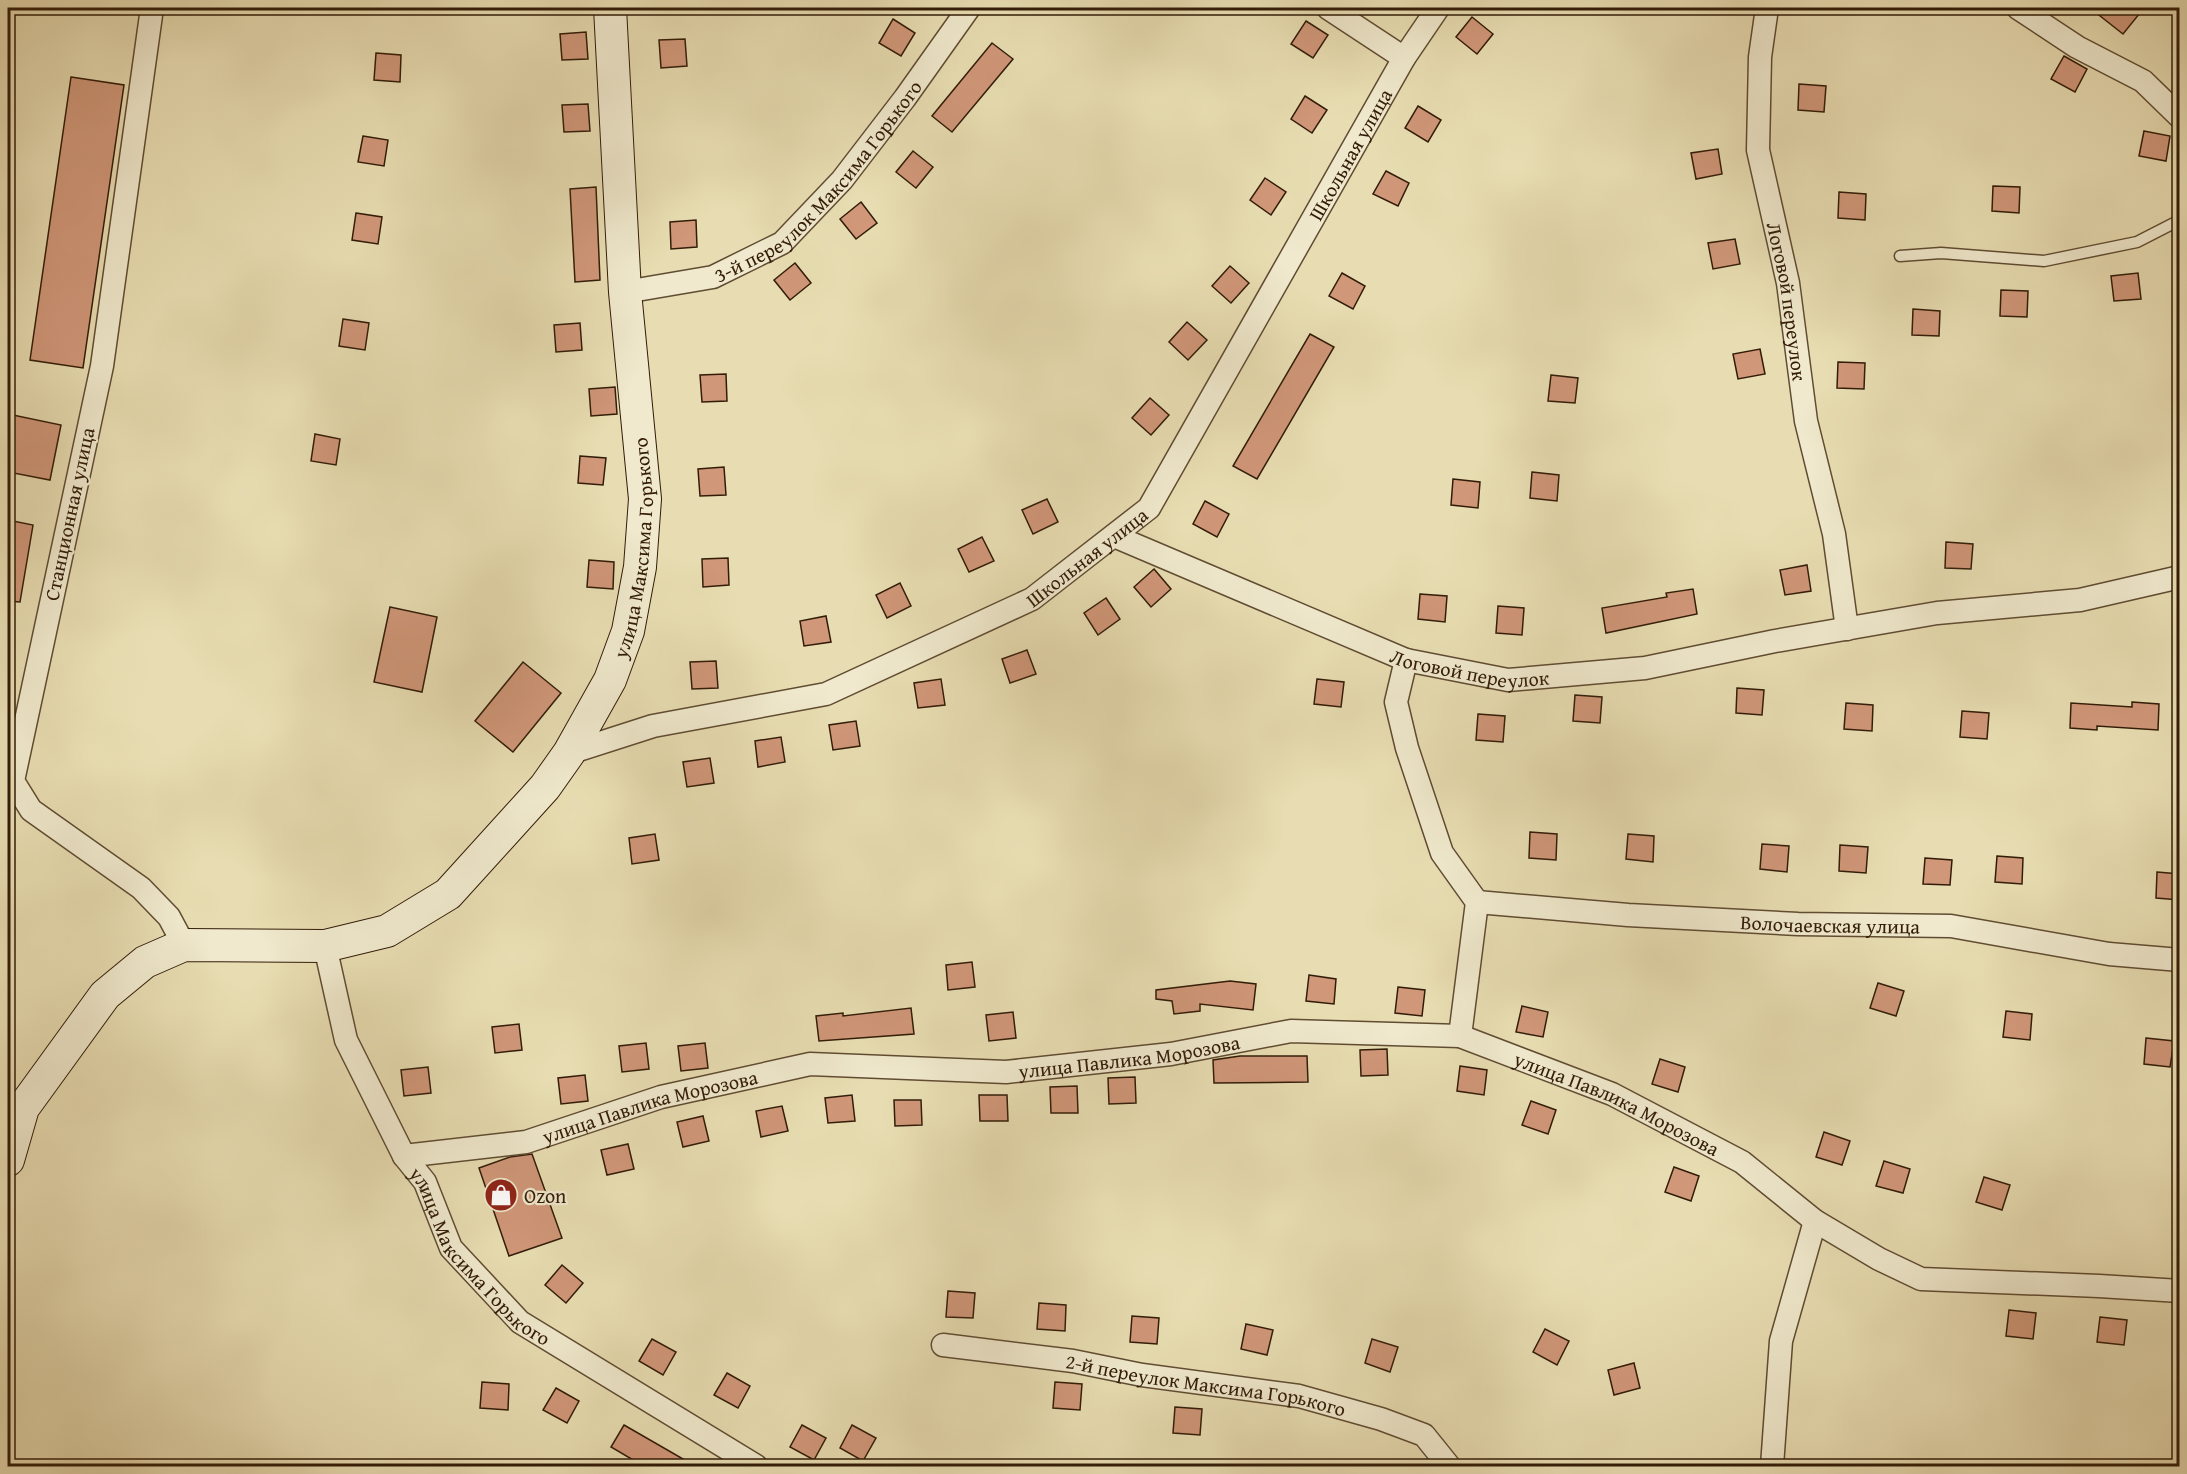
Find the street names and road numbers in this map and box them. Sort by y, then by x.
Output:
street label: 3-й переулок Максима Горького [709,74,928,289]
street label: Школьная улица [1301,82,1399,225]
street label: Логовой переулок [1760,219,1815,383]
street label: Станционная улица [36,424,102,603]
street label: улица Максима Горького [605,436,660,663]
street label: Школьная улица [1019,500,1154,613]
street label: Логовой переулок [1386,641,1551,695]
street label: Волочаевская улица [1740,906,1921,940]
street label: улица Павлика Морозова [1016,1027,1243,1085]
street label: улица Павлика Морозова [1509,1043,1725,1163]
street label: улица Павлика Морозова [537,1061,761,1150]
street label: улица Максима Горького [403,1159,556,1352]
street label: 2-й переулок Максима Горького [1064,1346,1349,1423]

